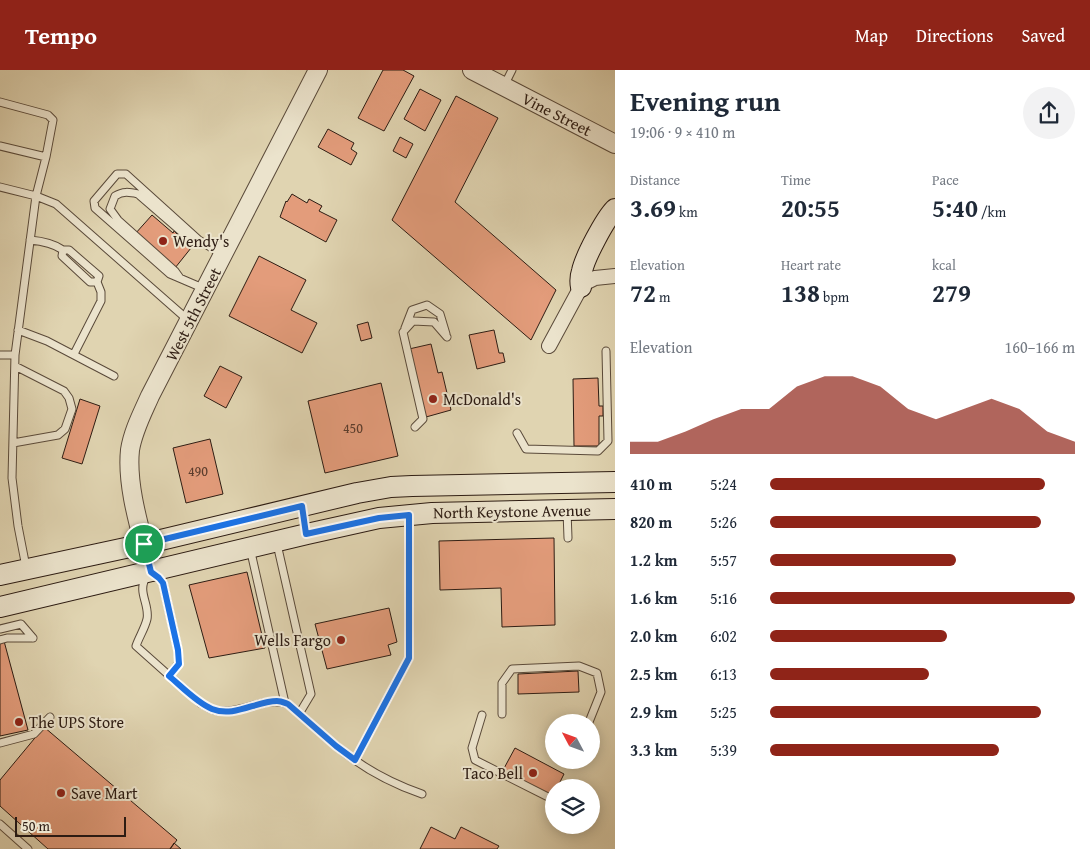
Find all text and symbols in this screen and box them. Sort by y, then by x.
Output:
text: Tempo [25,18,97,53]
text: Map [855,22,888,49]
text: Directions [916,22,993,49]
text: Saved [1021,22,1065,49]
text: Evening run [630,80,781,121]
street label: Vine Street [518,86,596,142]
button: share [1023,87,1075,139]
text: 19:06 · 9 × 410 m [630,120,735,144]
text: Distance [630,170,680,190]
text: Time [781,170,811,190]
text: Pace [932,170,959,190]
text: 3.69 [630,190,676,226]
text: 20:55 [781,190,840,226]
text: 5:40 [932,190,978,226]
text: km [676,202,698,222]
text: /km [978,202,1006,222]
place label: Wendy's [173,229,229,253]
marker: Wendy's [157,235,169,247]
text: Elevation [630,255,685,275]
text: Heart rate [781,255,841,275]
text: kcal [932,255,956,275]
street label: West 5th Street [159,263,227,365]
text: 72 [630,275,656,311]
text: 138 [781,275,820,311]
text: 279 [932,275,971,311]
text: m [656,287,670,307]
text: bpm [820,287,849,307]
text: Elevation [630,335,693,359]
text: 160–166 m [1005,335,1075,359]
place label: McDonald's [443,387,521,411]
marker: McDonald's [427,393,439,405]
house number: 450 [343,418,363,438]
house number: 490 [188,461,208,481]
text: 410 m [630,472,672,496]
text: 5:24 [710,472,737,496]
street label: North Keystone Avenue [433,498,591,524]
text: 820 m [630,510,672,534]
text: 5:26 [710,510,737,534]
pin [123,523,165,565]
icon: arrive [130,530,158,558]
text: 1.2 km [630,548,677,572]
text: 5:57 [710,548,737,572]
text: 1.6 km [630,586,677,610]
text: 5:16 [710,586,737,610]
text: 2.0 km [630,624,677,648]
text: 6:02 [710,624,737,648]
place label: Wells Fargo [254,628,331,652]
marker: Wells Fargo [335,634,347,646]
text: 2.5 km [630,662,677,686]
text: 6:13 [710,662,737,686]
text: 2.9 km [630,700,677,724]
text: 5:25 [710,700,737,724]
place label: The UPS Store [29,710,124,734]
north arrow [545,714,600,769]
map controls [545,714,600,834]
marker: The UPS Store [13,716,25,728]
text: 3.3 km [630,738,677,762]
text: 5:39 [710,738,737,762]
place label: Taco Bell [463,761,524,785]
marker: Taco Bell [527,767,539,779]
button: layers [545,779,600,834]
place label: Save Mart [71,781,138,805]
marker: Save Mart [55,787,67,799]
scale bar [15,814,126,837]
text: 50 m [22,816,50,836]

